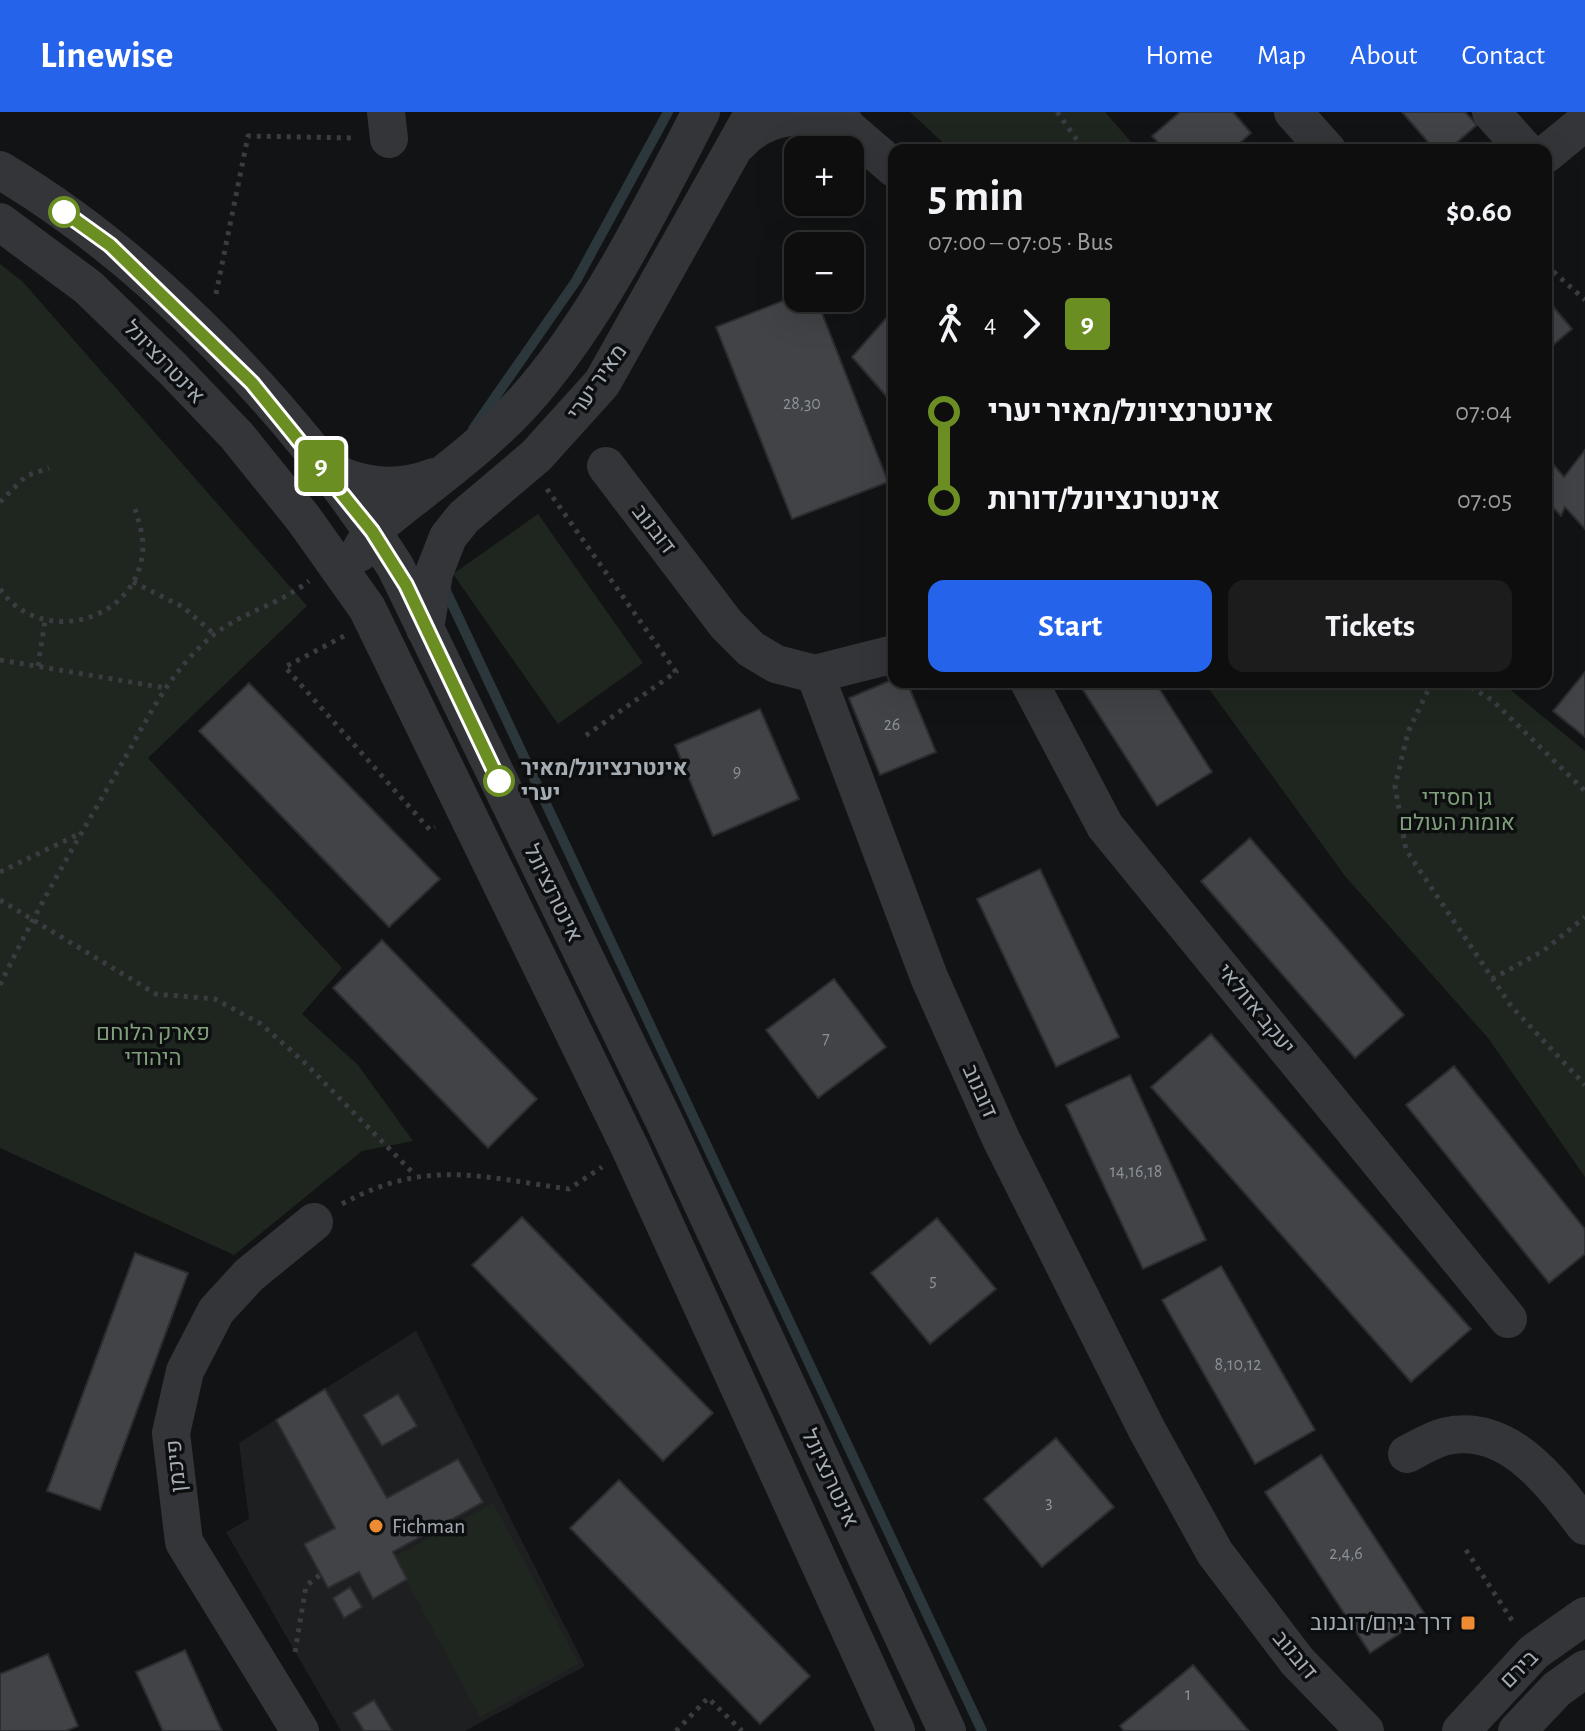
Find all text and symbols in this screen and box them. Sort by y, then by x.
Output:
text: Linewise [40,37,173,75]
text: Home [1146,42,1213,70]
text: Map [1257,42,1306,70]
text: About [1350,42,1418,70]
text: Contact [1462,42,1545,70]
map controls [784,136,864,312]
button: + [784,136,864,216]
text: 5 min [928,175,1024,219]
unlabelled marker [49,197,79,227]
text: $0.60 [1446,197,1512,227]
text: 07:00 – 07:05 · Bus [928,229,1113,255]
button: − [784,232,864,312]
icon: walk [928,302,972,346]
icon: forward [1009,302,1053,346]
text: 9 [1081,310,1094,338]
text: 4 [984,311,997,337]
street label: אינטרנציונל [119,316,209,408]
street label: מאיר יערי [563,340,631,424]
house number: 28,30 [783,395,821,413]
text: אינטרנציונל/מאיר יערי [988,397,1273,427]
text: 07:04 [1455,399,1512,425]
line badge: 9 [295,440,347,492]
text: 9 [314,452,328,480]
text: אינטרנציונל/דורות [988,485,1220,515]
text: 07:05 [1457,487,1512,513]
street label: דובנוב [628,500,680,558]
button: Start [928,580,1212,672]
button: Tickets [1228,580,1512,672]
house number: 26 [884,716,900,734]
place label: אינטרנציונל/מאיר יערי [521,757,687,804]
house number: 9 [733,763,741,781]
marker: אינטרנציונל/מאיר יערי [484,766,514,796]
park label: גן חסידי אומות העולם [1399,787,1515,834]
street label: אינטרנציונל [520,841,586,945]
street label: יעקב אזולאי [1213,960,1299,1058]
park label: פארק הלוחם היהודי [96,1022,210,1069]
house number: 7 [822,1030,830,1048]
street label: דובנוב [959,1061,1001,1121]
house number: 14,16,18 [1110,1163,1162,1181]
house number: 5 [929,1272,937,1290]
house number: 8,10,12 [1215,1356,1261,1374]
street label: אינטרנציונל [798,1426,862,1530]
street label: פיכמן [162,1439,190,1493]
house number: 3 [1045,1494,1053,1512]
place label: Fichman [392,1515,465,1537]
marker: Fichman [367,1517,385,1535]
house number: 2,4,6 [1329,1545,1363,1563]
place label: דרך בירם/דובנוב [1310,1612,1452,1634]
marker: דרך בירם/דובנוב [1459,1614,1477,1632]
street label: דובנוב [1269,1627,1321,1683]
street label: בירם [1496,1646,1542,1692]
house number: 1 [1185,1686,1191,1704]

